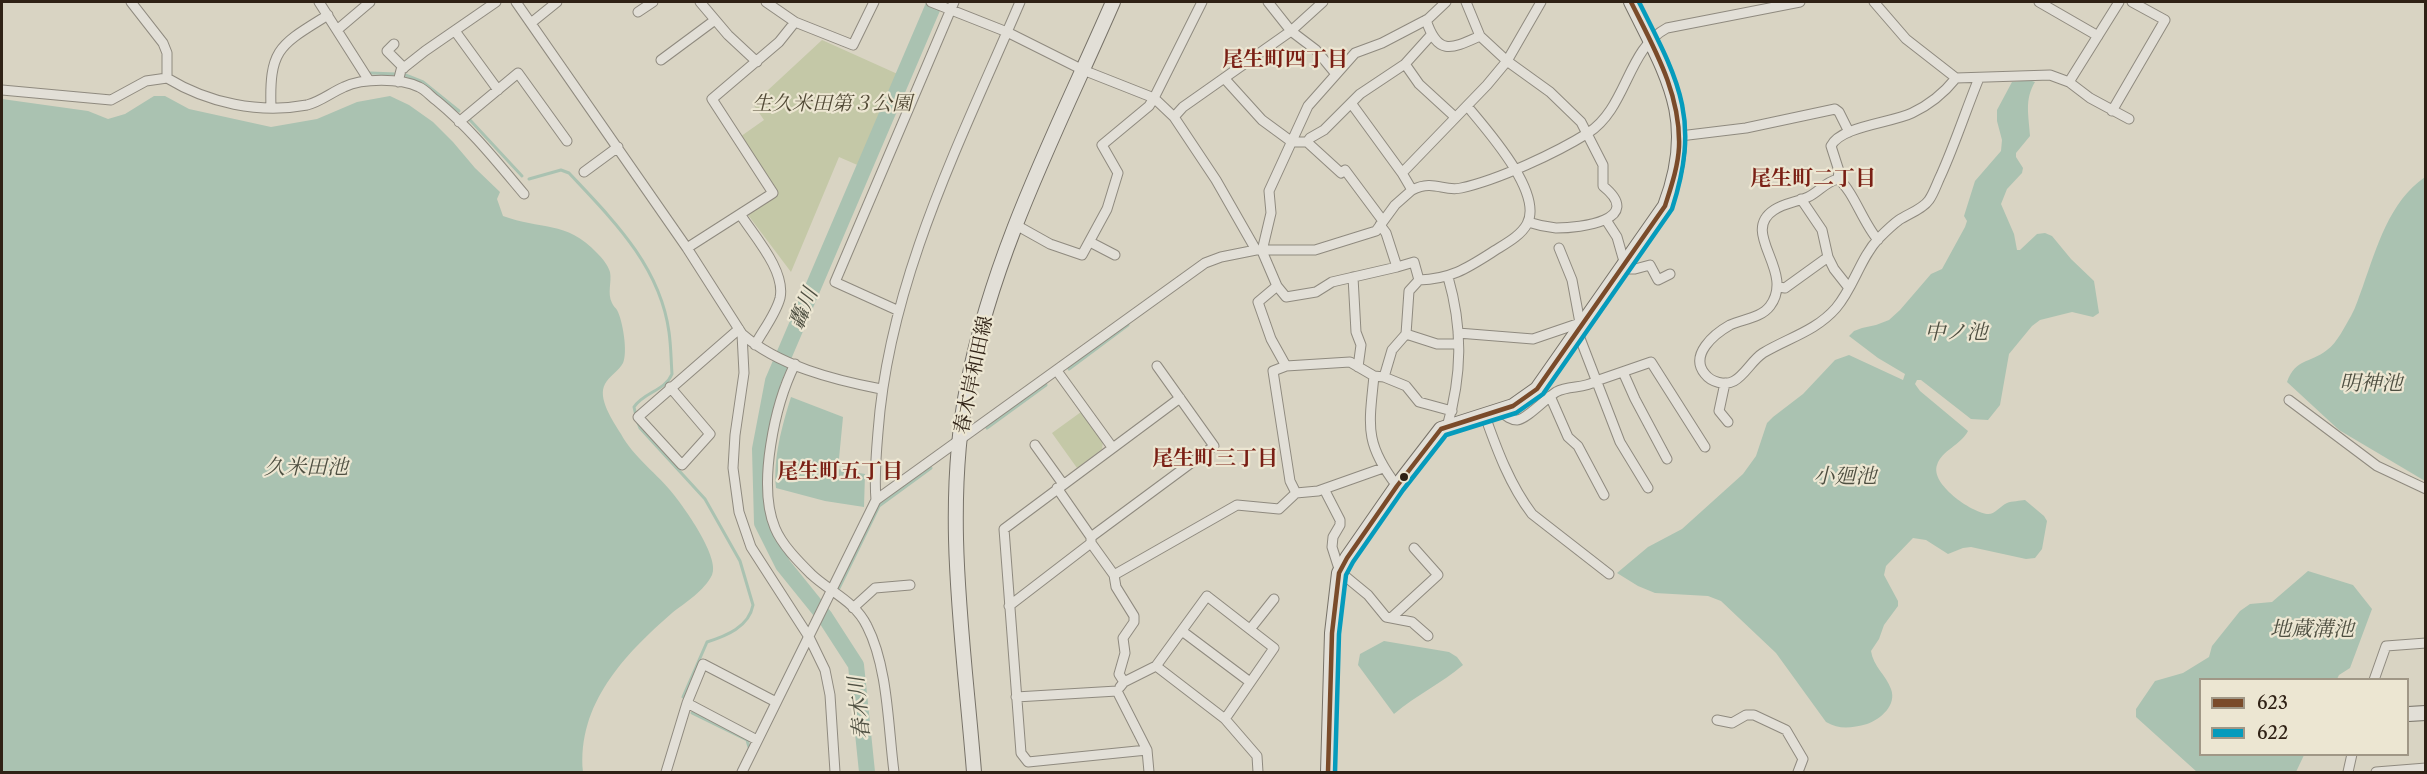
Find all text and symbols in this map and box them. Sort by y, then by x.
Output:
district label: 尾生町四丁目 [1222,47,1348,73]
park label: 生久米田第３公園 [752,92,912,116]
district label: 尾生町二丁目 [1750,166,1876,192]
water label: 轟川 [784,285,824,333]
street label: 春木岸和田線 [950,314,998,436]
water label: 中ノ池 [1925,320,1987,346]
water label: 明神池 [2340,371,2402,397]
district label: 尾生町三丁目 [1152,446,1278,472]
water label: 久米田池 [264,455,348,481]
district label: 尾生町五丁目 [777,459,903,485]
water label: 小廻池 [1814,464,1876,490]
unlabelled marker [1398,471,1410,483]
water label: 地蔵溝池 [2270,617,2354,643]
water label: 春木川 [844,675,876,741]
legend [2199,678,2409,756]
text: 623 [2257,692,2288,714]
text: 622 [2257,722,2288,744]

